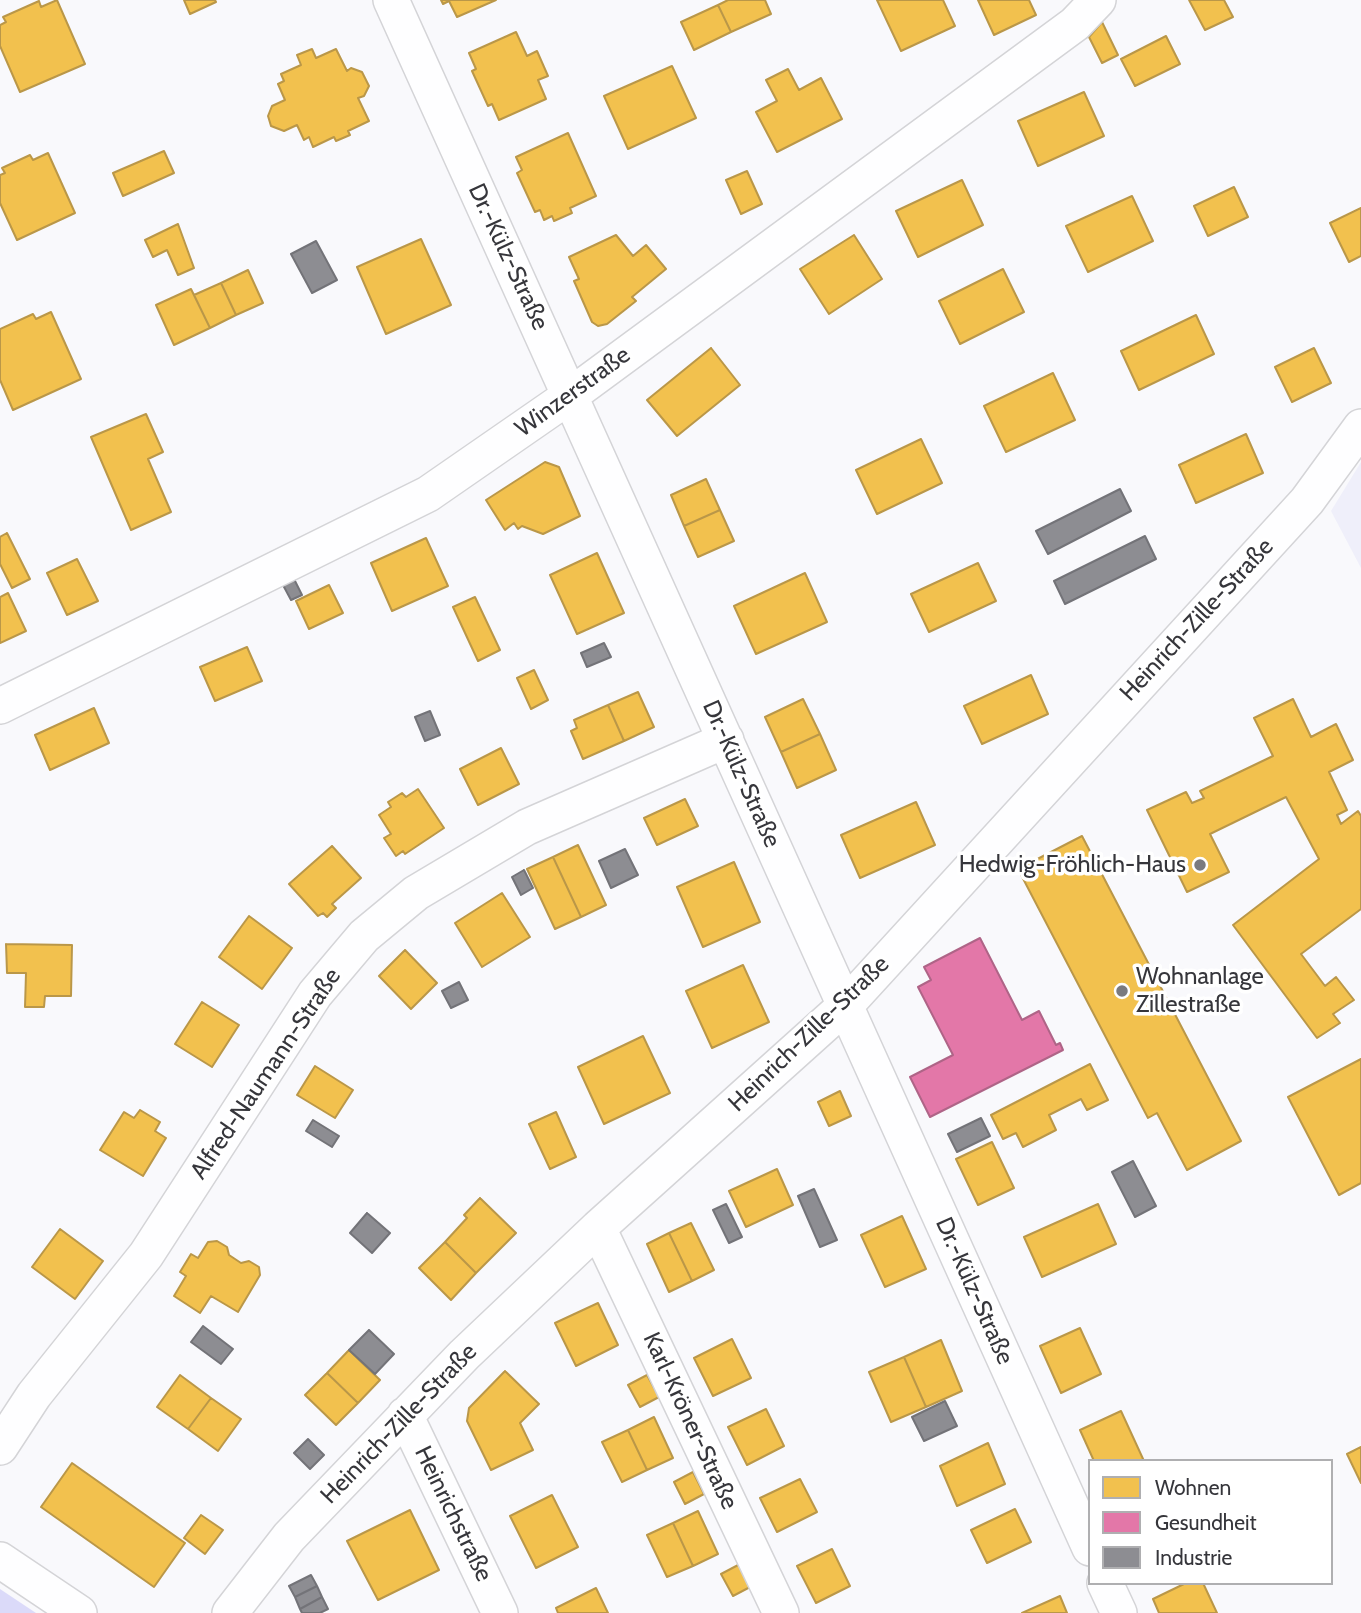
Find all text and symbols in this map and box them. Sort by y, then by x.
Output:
street label: Dr.-Külz-Straße [462,179,554,335]
street label: Winzerstraße [510,341,636,443]
street label: Heinrich-Zille-Straße [1114,533,1280,707]
street label: Dr.-Külz-Straße [696,696,786,852]
place label: Hedwig-Fröhlich-Haus [959,851,1186,879]
marker: Hedwig-Fröhlich-Haus [1192,857,1208,873]
street label: Heinrich-Zille-Straße [723,950,895,1118]
street label: Alfred-Naumann-Straße [185,963,347,1185]
place label: Wohnanlage Zillestraße [1136,963,1264,1019]
marker: Wohnanlage Zillestraße [1114,983,1130,999]
street label: Dr.-Külz-Straße [929,1213,1019,1369]
street label: Karl-Kröner-Straße [636,1328,744,1514]
street label: Heinrich-Zille-Straße [315,1338,483,1510]
street label: Heinrichstraße [408,1442,498,1586]
legend [1088,1459,1333,1585]
text: Wohnen [1155,1475,1231,1500]
text: Gesundheit [1155,1510,1257,1535]
text: Industrie [1155,1545,1232,1570]

